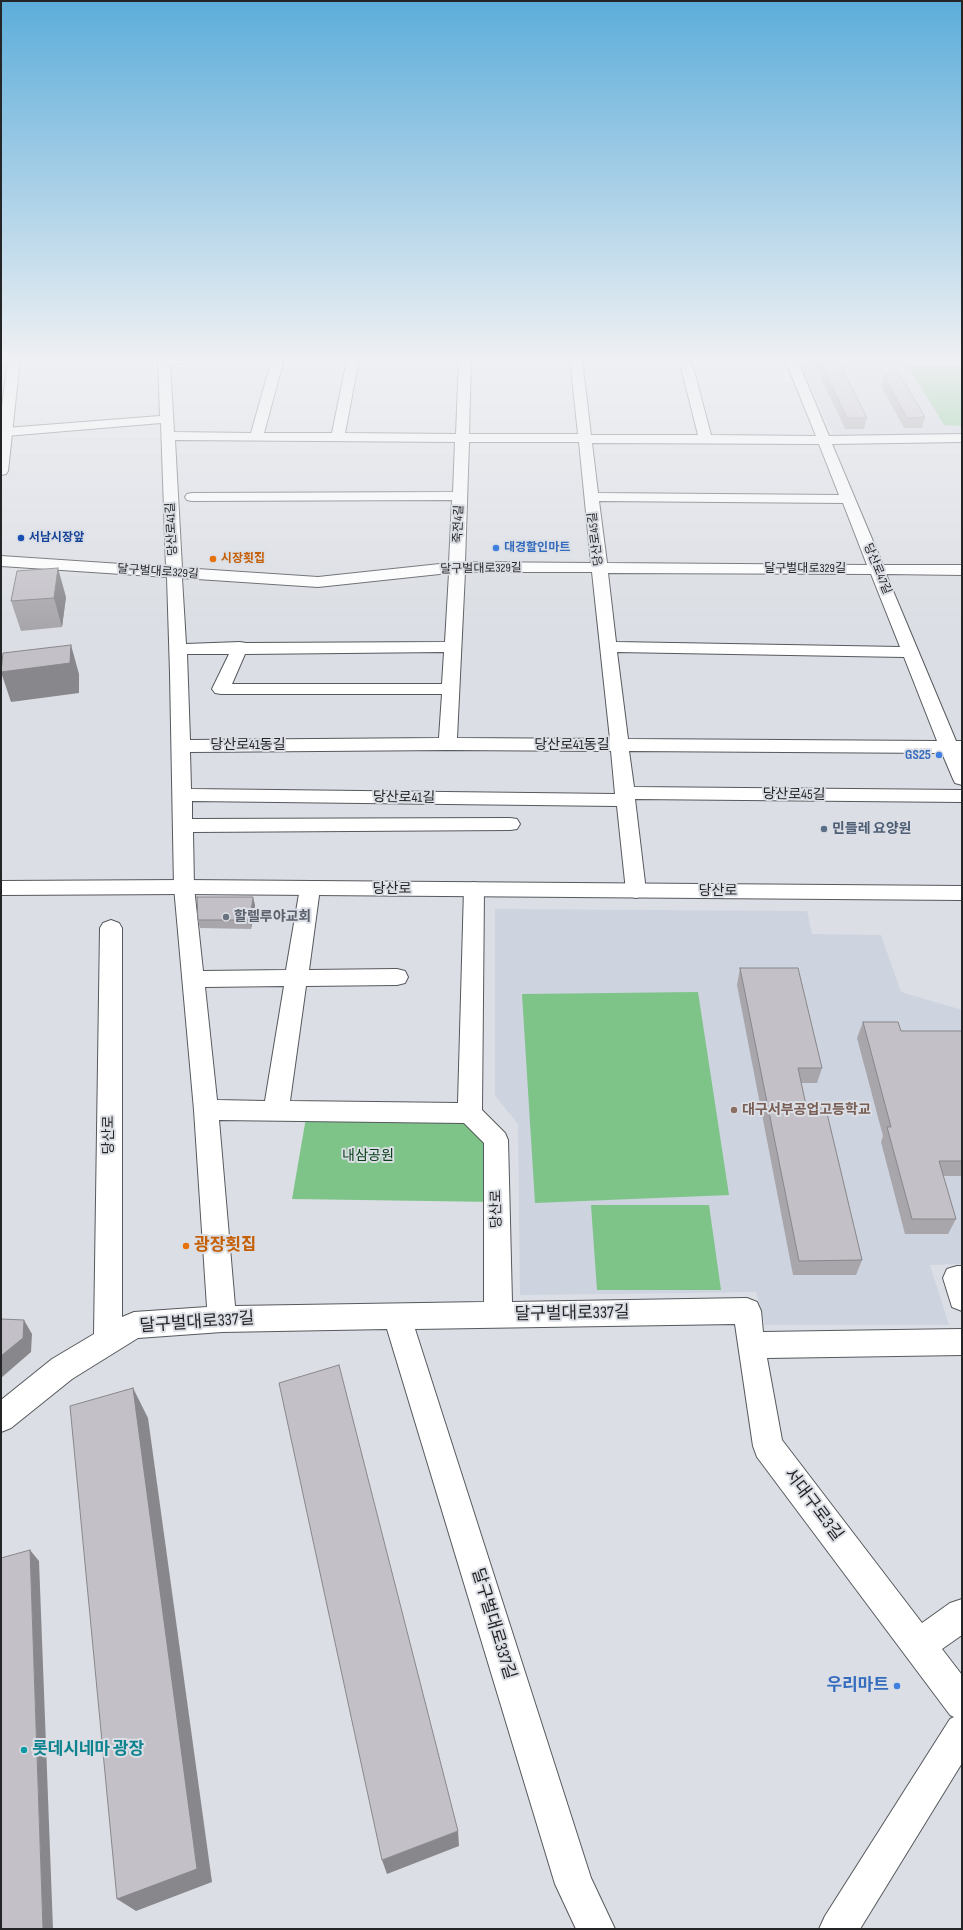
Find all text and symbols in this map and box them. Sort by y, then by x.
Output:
street label: 당산로41길 [163,502,181,556]
street label: 죽전4길 [451,505,467,543]
street label: 당산로45길 [586,511,606,567]
place label: 서남시장앞 [29,531,84,545]
marker: 서남시장앞 [16,533,26,543]
place label: 대경할인마트 [504,541,570,555]
street label: 당산로47길 [860,541,894,597]
marker: 대경할인마트 [491,543,501,553]
place label: 시장횟집 [221,552,265,566]
marker: 시장횟집 [208,554,218,564]
street label: 달구벌대로329길 [440,561,522,577]
street label: 달구벌대로329길 [117,562,199,582]
street label: 달구벌대로329길 [764,562,846,576]
street label: 당산로41동길 [210,737,286,753]
street label: 당산로41동길 [534,737,610,753]
place label: GS25 [905,747,931,763]
marker: GS25 [934,750,944,760]
street label: 당산로45길 [762,786,826,804]
street label: 당산로41길 [373,789,435,807]
place label: 민들레 요양원 [832,821,911,837]
marker: 민들레 요양원 [819,824,829,834]
street label: 당산로 [373,881,411,897]
street label: 당산로 [699,883,737,899]
place label: 할렐루야교회 [234,909,311,925]
marker: 할렐루야교회 [221,912,231,922]
place label: 대구서부공업고등학교 [742,1102,871,1118]
marker: 대구서부공업고등학교 [729,1105,739,1115]
street label: 당산로 [101,1116,117,1154]
park label: 내삼공원 [342,1148,394,1164]
street label: 당산로 [488,1190,506,1228]
place label: 광장횟집 [194,1236,257,1256]
marker: 광장횟집 [181,1241,191,1251]
street label: 달구벌대로337길 [514,1303,630,1325]
street label: 달구벌대로337길 [139,1309,255,1337]
street label: 서대구로3길 [779,1465,847,1545]
street label: 달구벌대로337길 [466,1566,520,1682]
place label: 우리마트 [826,1676,889,1696]
marker: 우리마트 [892,1681,902,1691]
place label: 롯데시네마 광장 [32,1740,144,1760]
marker: 롯데시네마 광장 [19,1745,29,1755]

